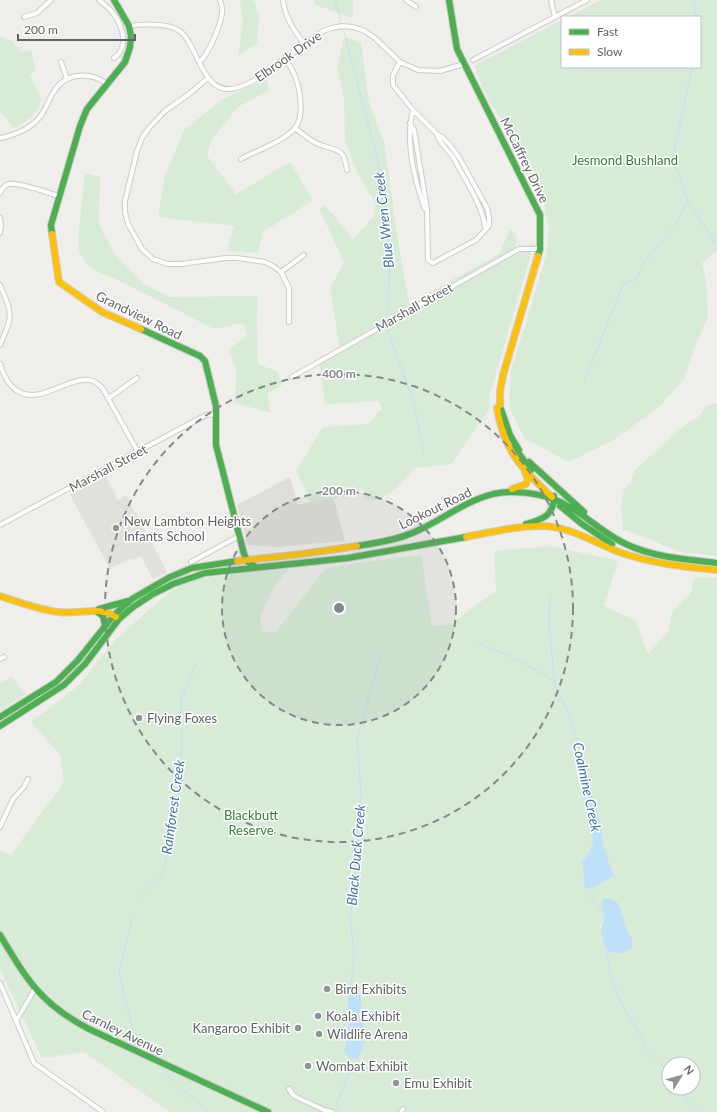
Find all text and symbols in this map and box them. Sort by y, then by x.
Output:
scale bar [18,16,135,42]
legend [561,16,701,68]
text: 200 m [24,22,58,37]
text: Fast [597,24,619,39]
street label: Elbrook Drive [251,27,325,85]
text: Slow [597,44,623,59]
street label: McCaffrey Drive [497,114,553,206]
park label: Jesmond Bushland [572,152,678,168]
water label: Blue Wren Creek [370,171,397,269]
street label: Marshall Street [372,279,456,335]
street label: Grandview Road [93,287,185,343]
text: 400 m [322,366,356,381]
street label: Marshall Street [66,441,150,495]
text: 200 m [322,483,356,498]
street label: Lookout Road [396,484,474,532]
place label: New Lambton Heights Infants School [124,513,252,544]
marker: New Lambton Heights Infants School [111,523,121,533]
centre of rings [332,601,346,615]
place label: Flying Foxes [147,710,217,726]
marker: Flying Foxes [134,713,144,723]
water label: Coalmine Creek [570,741,605,833]
water label: Rainforest Creek [157,758,188,855]
water label: Black Duck Creek [343,803,368,906]
park label: Blackbutt Reserve [224,807,278,838]
place label: Bird Exhibits [335,981,407,997]
marker: Bird Exhibits [322,984,332,994]
street label: Carnley Avenue [79,1005,167,1059]
place label: Koala Exhibit [326,1008,401,1024]
marker: Koala Exhibit [313,1011,323,1021]
place label: Kangaroo Exhibit [193,1020,290,1036]
marker: Kangaroo Exhibit [293,1023,303,1033]
place label: Wildlife Arena [327,1026,408,1042]
marker: Wildlife Arena [314,1029,324,1039]
north arrow [661,1056,701,1096]
place label: Wombat Exhibit [316,1058,408,1074]
marker: Wombat Exhibit [303,1061,313,1071]
text: N [682,1062,697,1077]
place label: Emu Exhibit [404,1075,472,1091]
marker: Emu Exhibit [391,1078,401,1088]

